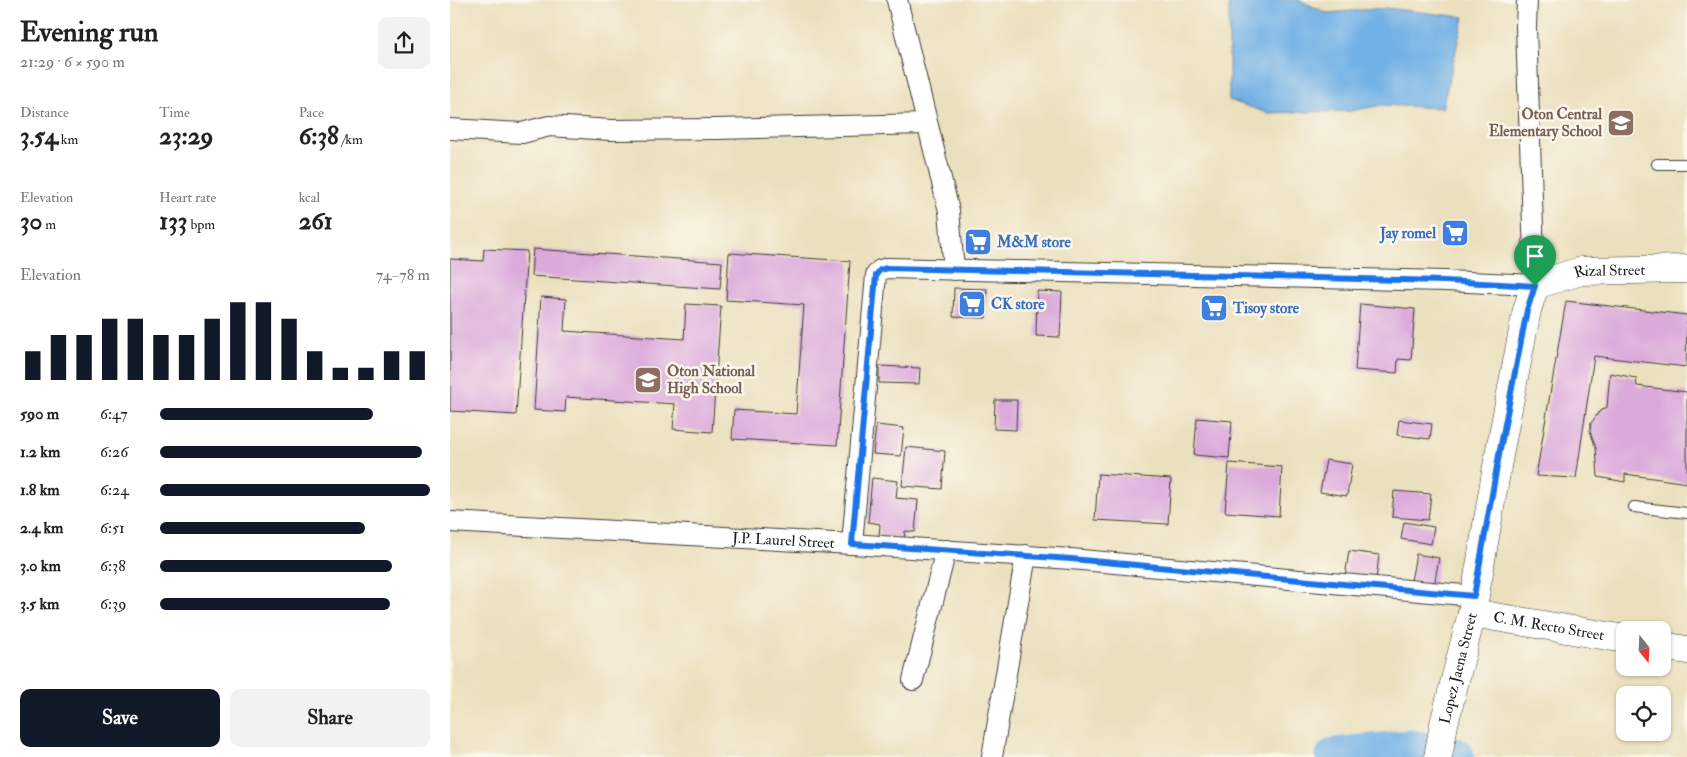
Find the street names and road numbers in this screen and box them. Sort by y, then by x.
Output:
street label: Rizal Street [1572,261,1646,283]
street label: J.P. Laurel Street [731,528,835,553]
street label: C. M. Recto Street [1492,608,1606,645]
street label: Lopez Jaena Street [1435,611,1482,726]

